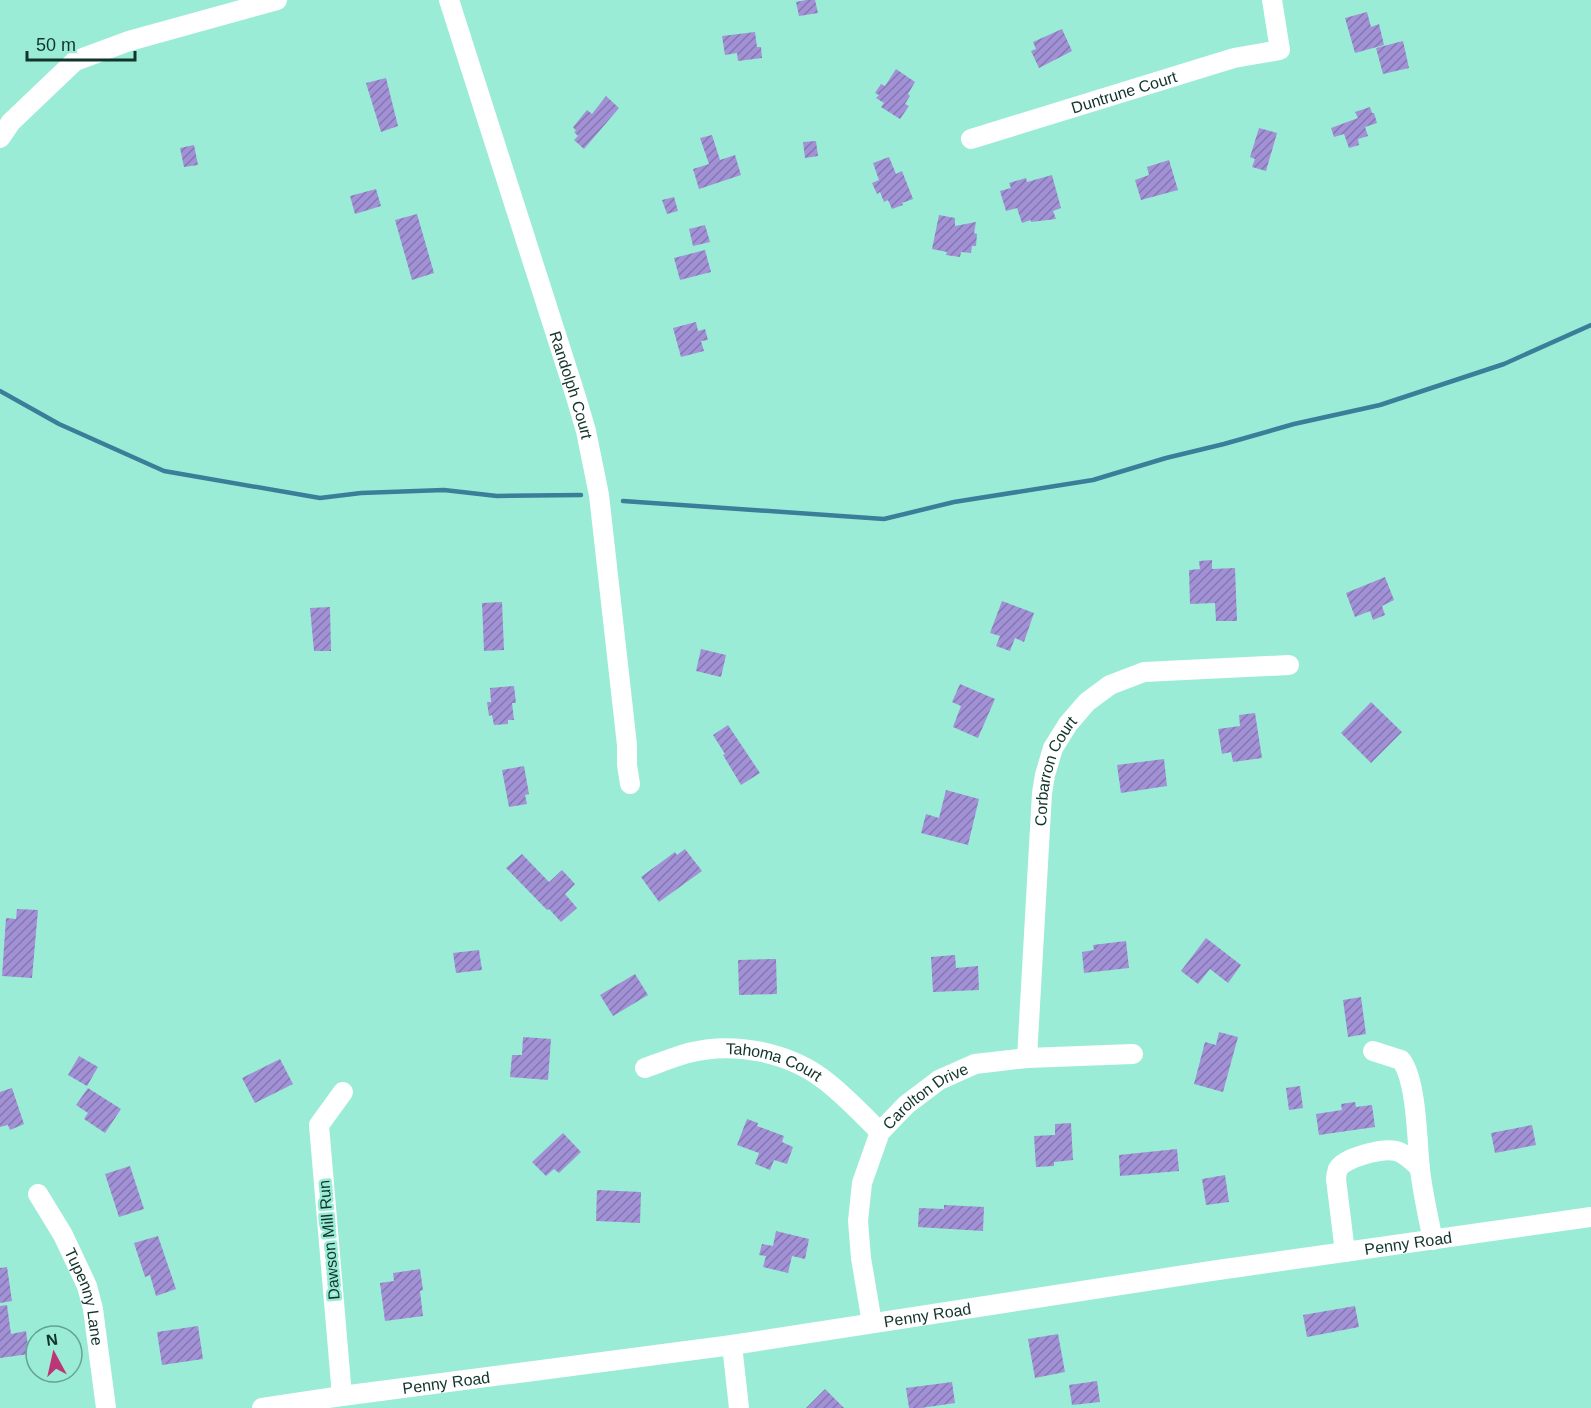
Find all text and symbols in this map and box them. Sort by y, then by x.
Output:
scale bar [27,24,135,62]
text: 50 m [36,35,76,55]
street label: Duntrune Court [1069,68,1179,116]
street label: Randolph Court [547,329,596,441]
street label: Corbarron Court [1032,712,1080,827]
street label: Tahoma Court [726,1040,826,1084]
street label: Carolton Drive [879,1060,971,1133]
street label: Dawson Mill Run [315,1179,343,1301]
street label: Penny Road [1363,1228,1453,1258]
street label: Tupenny Lane [62,1245,106,1347]
street label: Penny Road [883,1300,972,1330]
north arrow [24,1324,84,1384]
text: N [45,1330,59,1349]
street label: Penny Road [401,1368,491,1397]

